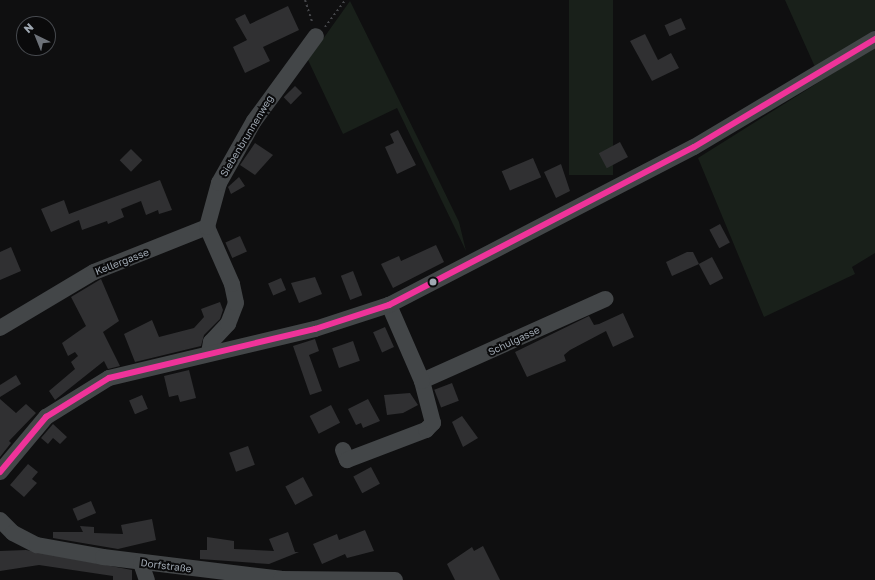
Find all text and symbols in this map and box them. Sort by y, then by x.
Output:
north arrow [16,16,56,56]
text: N [21,20,36,35]
street label: Siebenbrunnenweg [218,93,276,179]
street label: Kellergasse [93,246,151,278]
unlabelled marker [428,277,438,287]
street label: Schulgasse [486,324,542,358]
street label: Dorfstraße [140,557,192,575]

